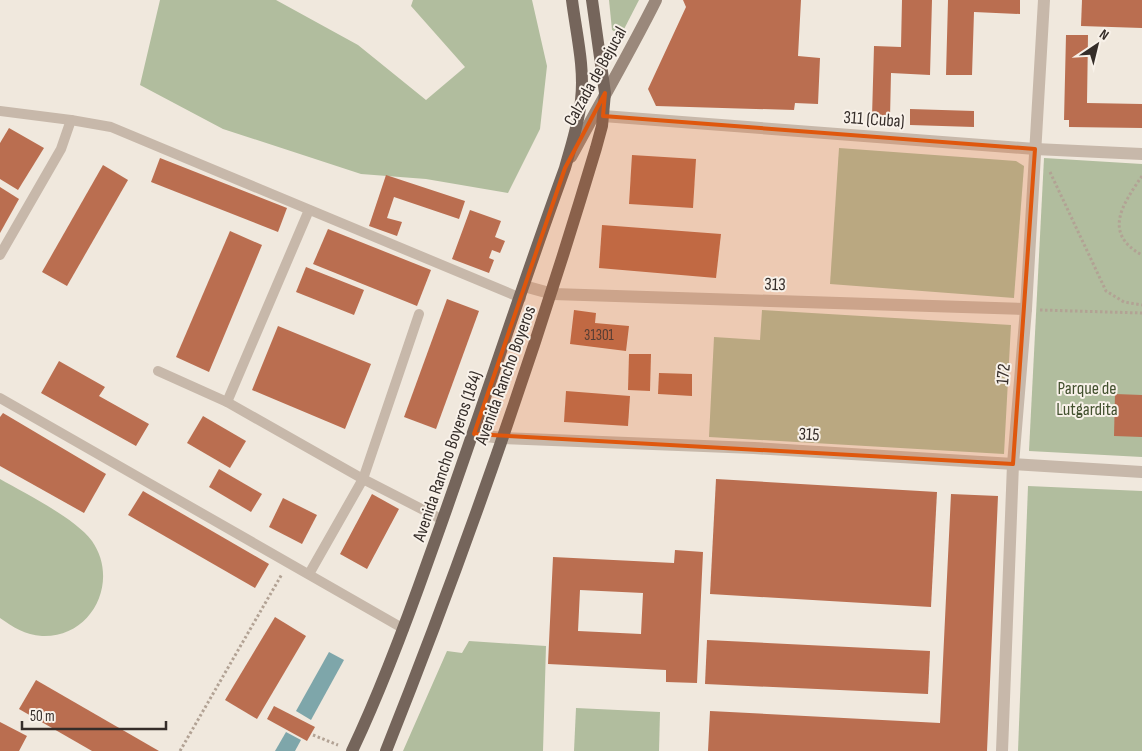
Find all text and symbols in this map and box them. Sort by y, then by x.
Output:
north arrow [1072,20,1122,70]
street label: Calzada de Bejucal [560,23,631,130]
text: N [1096,26,1112,44]
street label: 311 (Cuba) [843,107,905,132]
street label: 313 [764,274,786,295]
street label: Avenida Rancho Boyeros [470,303,540,448]
house number: 31301 [584,326,615,345]
street label: 172 [992,363,1015,385]
street label: Avenida Rancho Boyeros (184) [408,368,487,545]
park label: Parque de Lutgardita [1056,378,1118,420]
street label: 315 [798,423,820,446]
scale bar [22,698,166,730]
text: 50 m [30,707,55,726]

